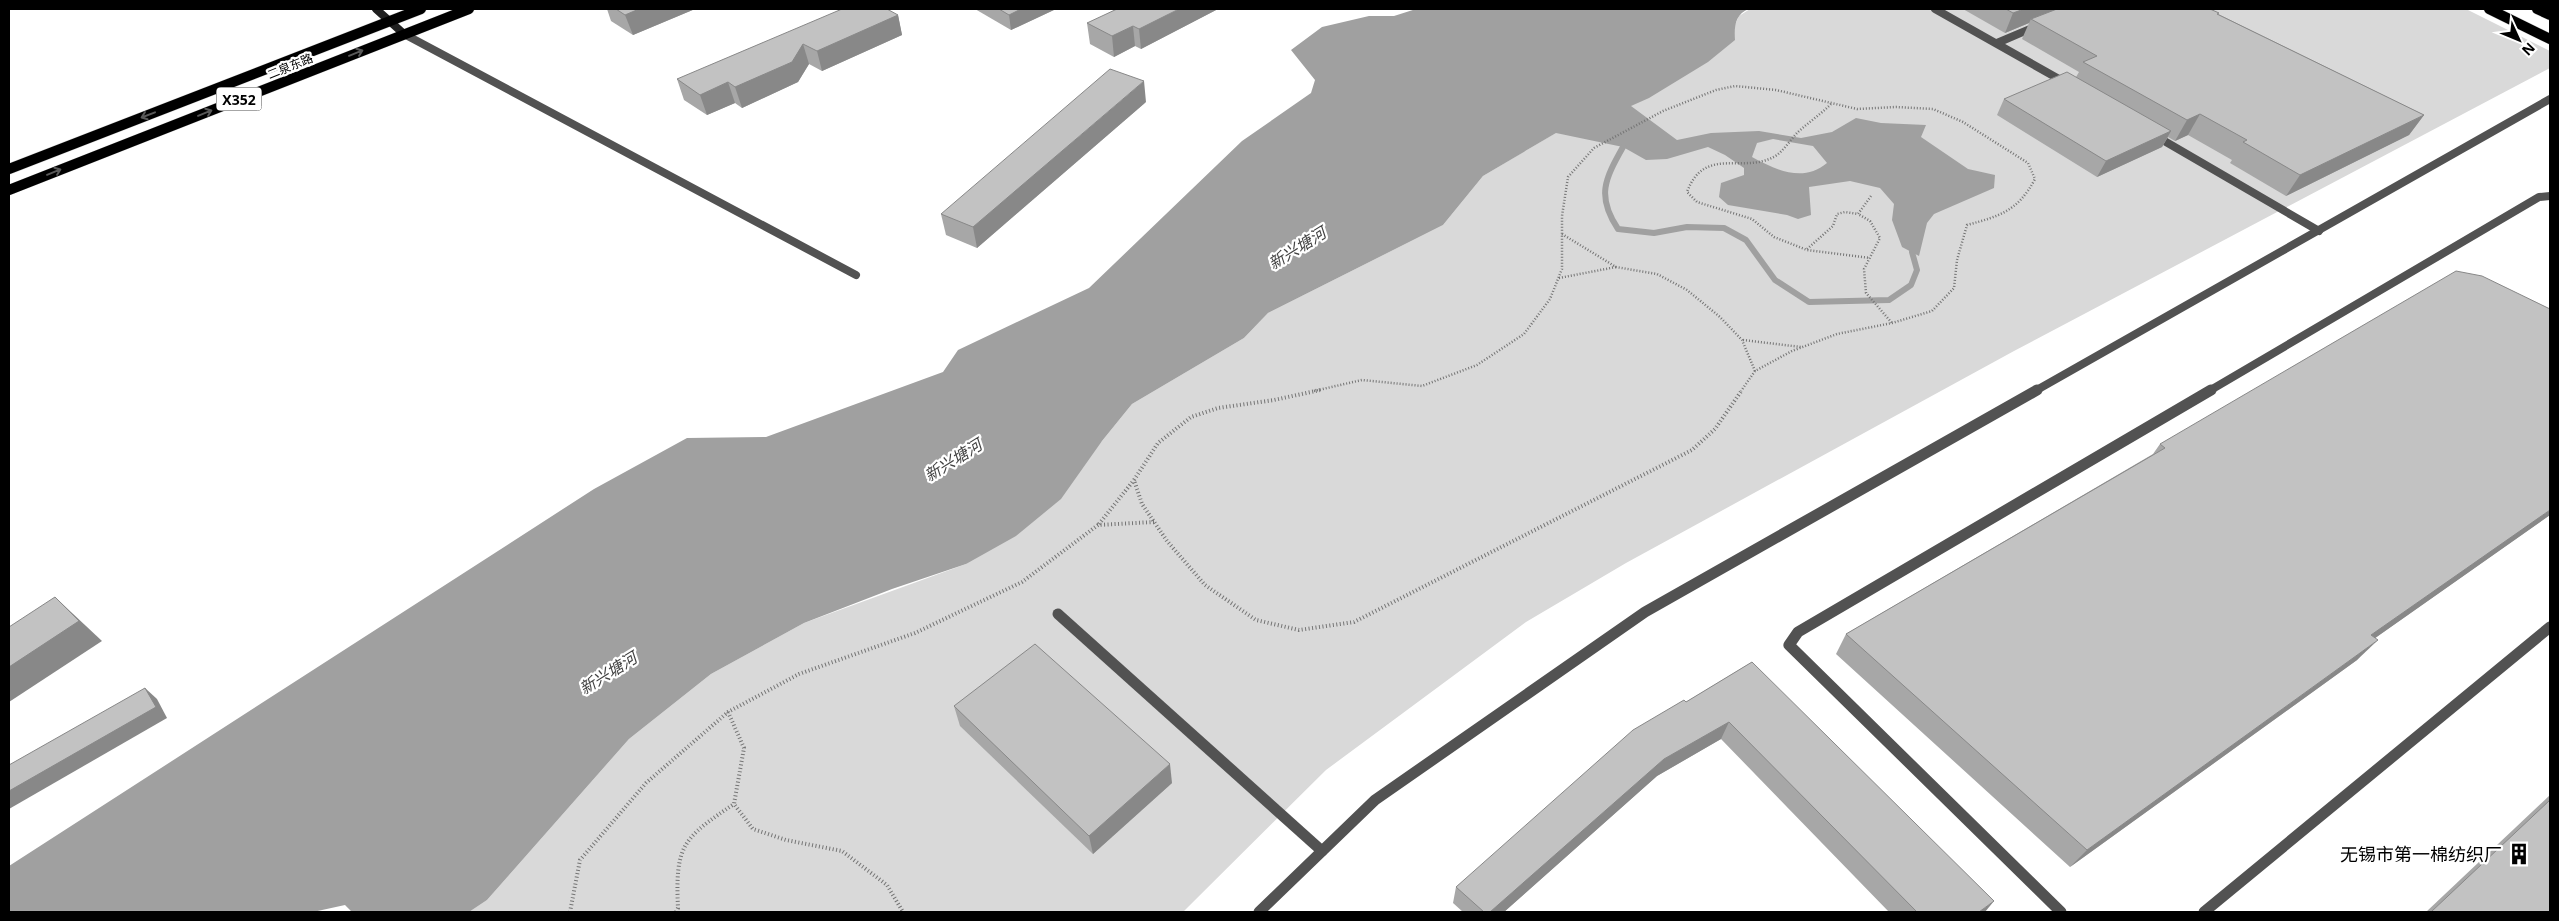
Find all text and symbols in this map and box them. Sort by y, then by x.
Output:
north arrow [2494,15,2544,65]
text: N [2518,39,2540,60]
one-way arrow [348,48,364,57]
street label: 二泉东路 [265,49,315,83]
road number: X352 [216,88,262,110]
one-way arrow [197,107,212,117]
one-way arrow [140,111,156,120]
one-way arrow [46,167,61,176]
water label: 新兴塘河 [1264,220,1333,274]
water label: 新兴塘河 [920,432,989,486]
water label: 新兴塘河 [575,645,644,699]
building icon: 无锡市第一棉纺织厂 [2506,841,2532,867]
place label: 无锡市第一棉纺织厂 [2340,842,2502,866]

